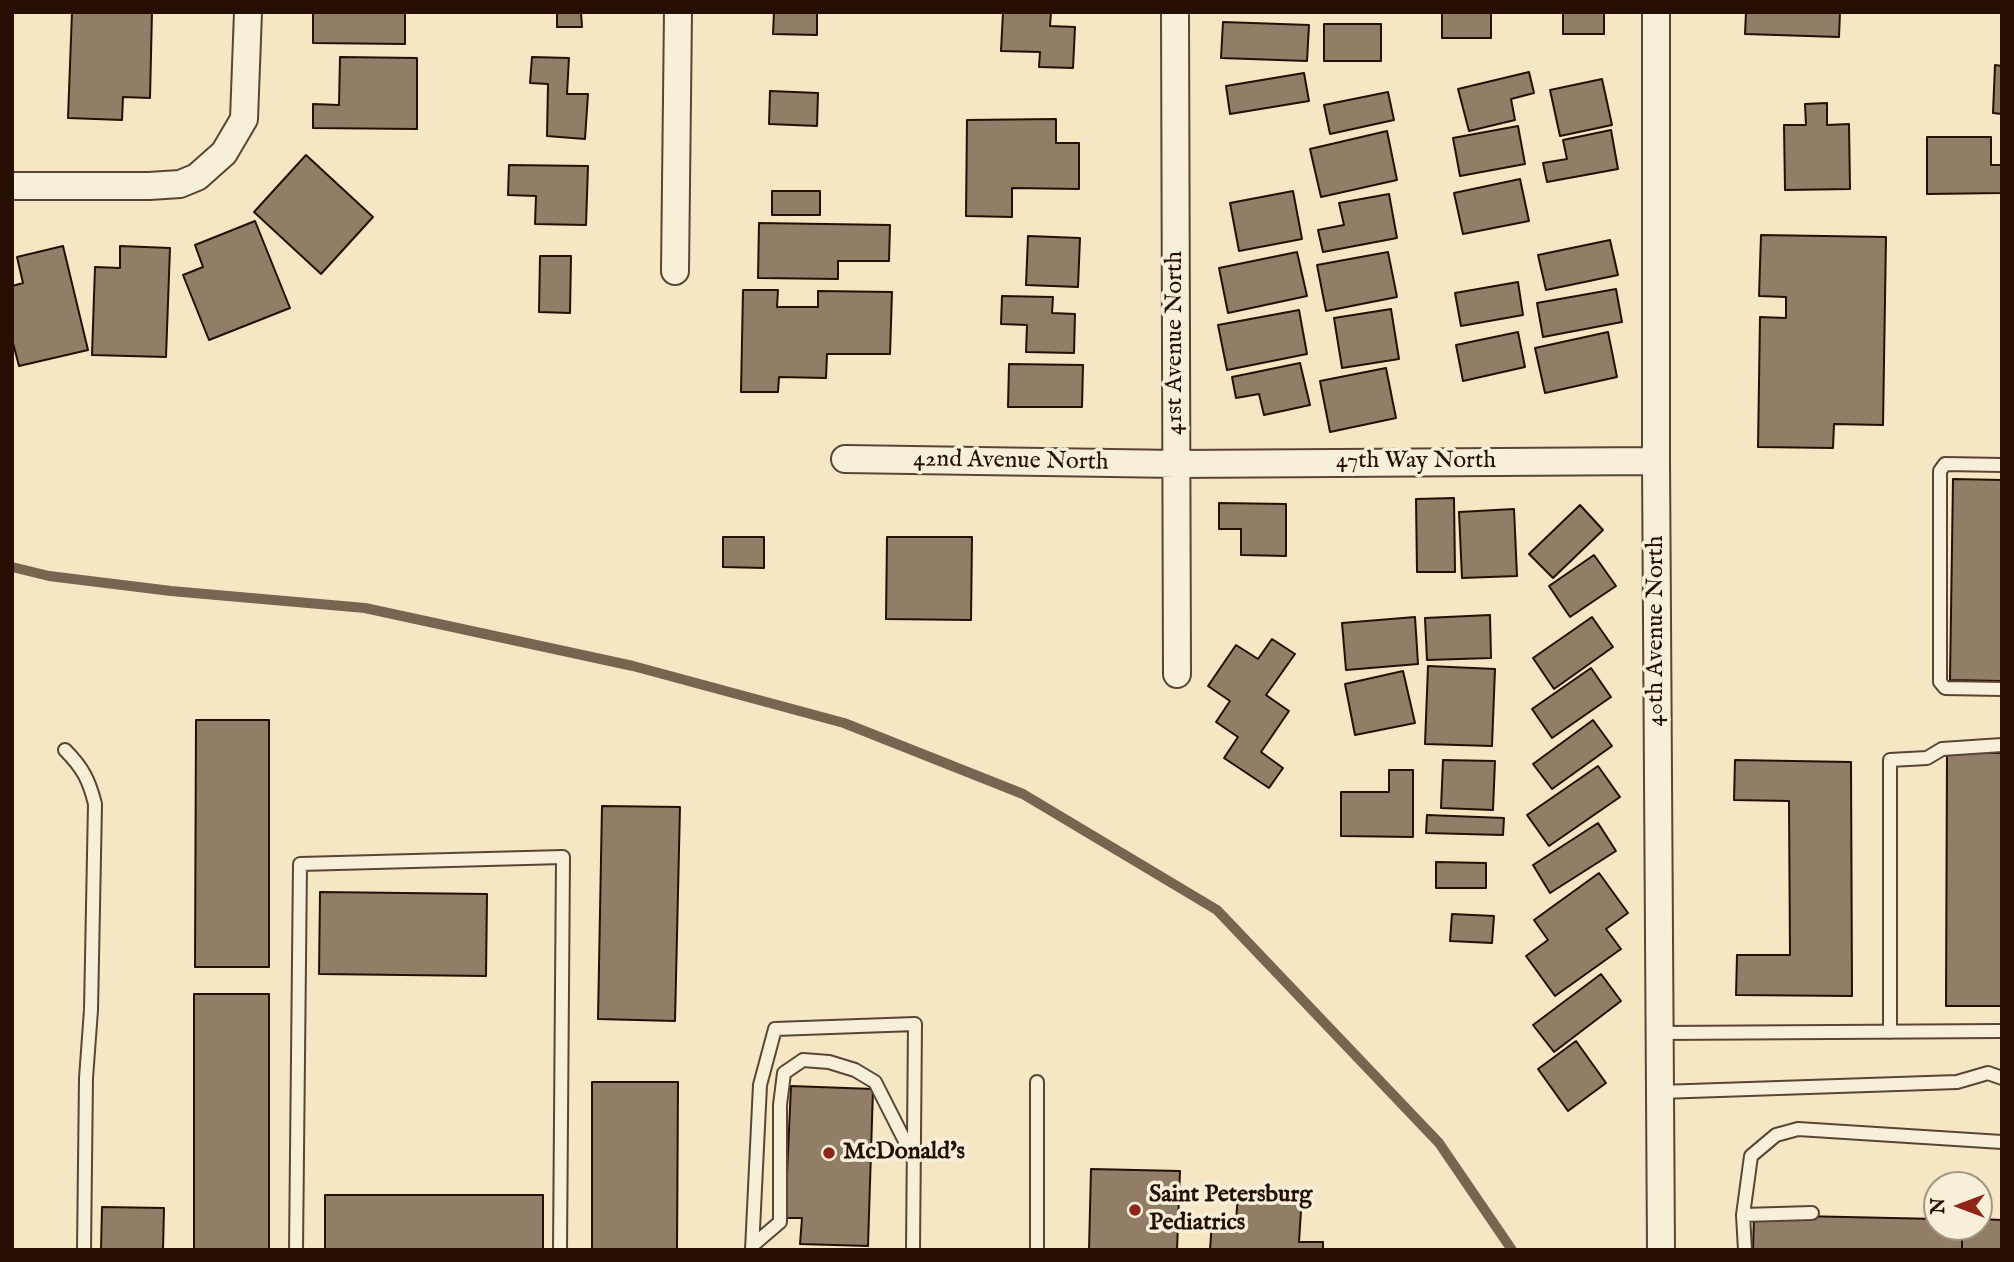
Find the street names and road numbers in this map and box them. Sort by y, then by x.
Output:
street label: 41st Avenue North [1162,251,1190,435]
street label: 42nd Avenue North [913,446,1109,478]
street label: 47th Way North [1336,448,1496,476]
street label: 40th Avenue North [1643,535,1671,727]

